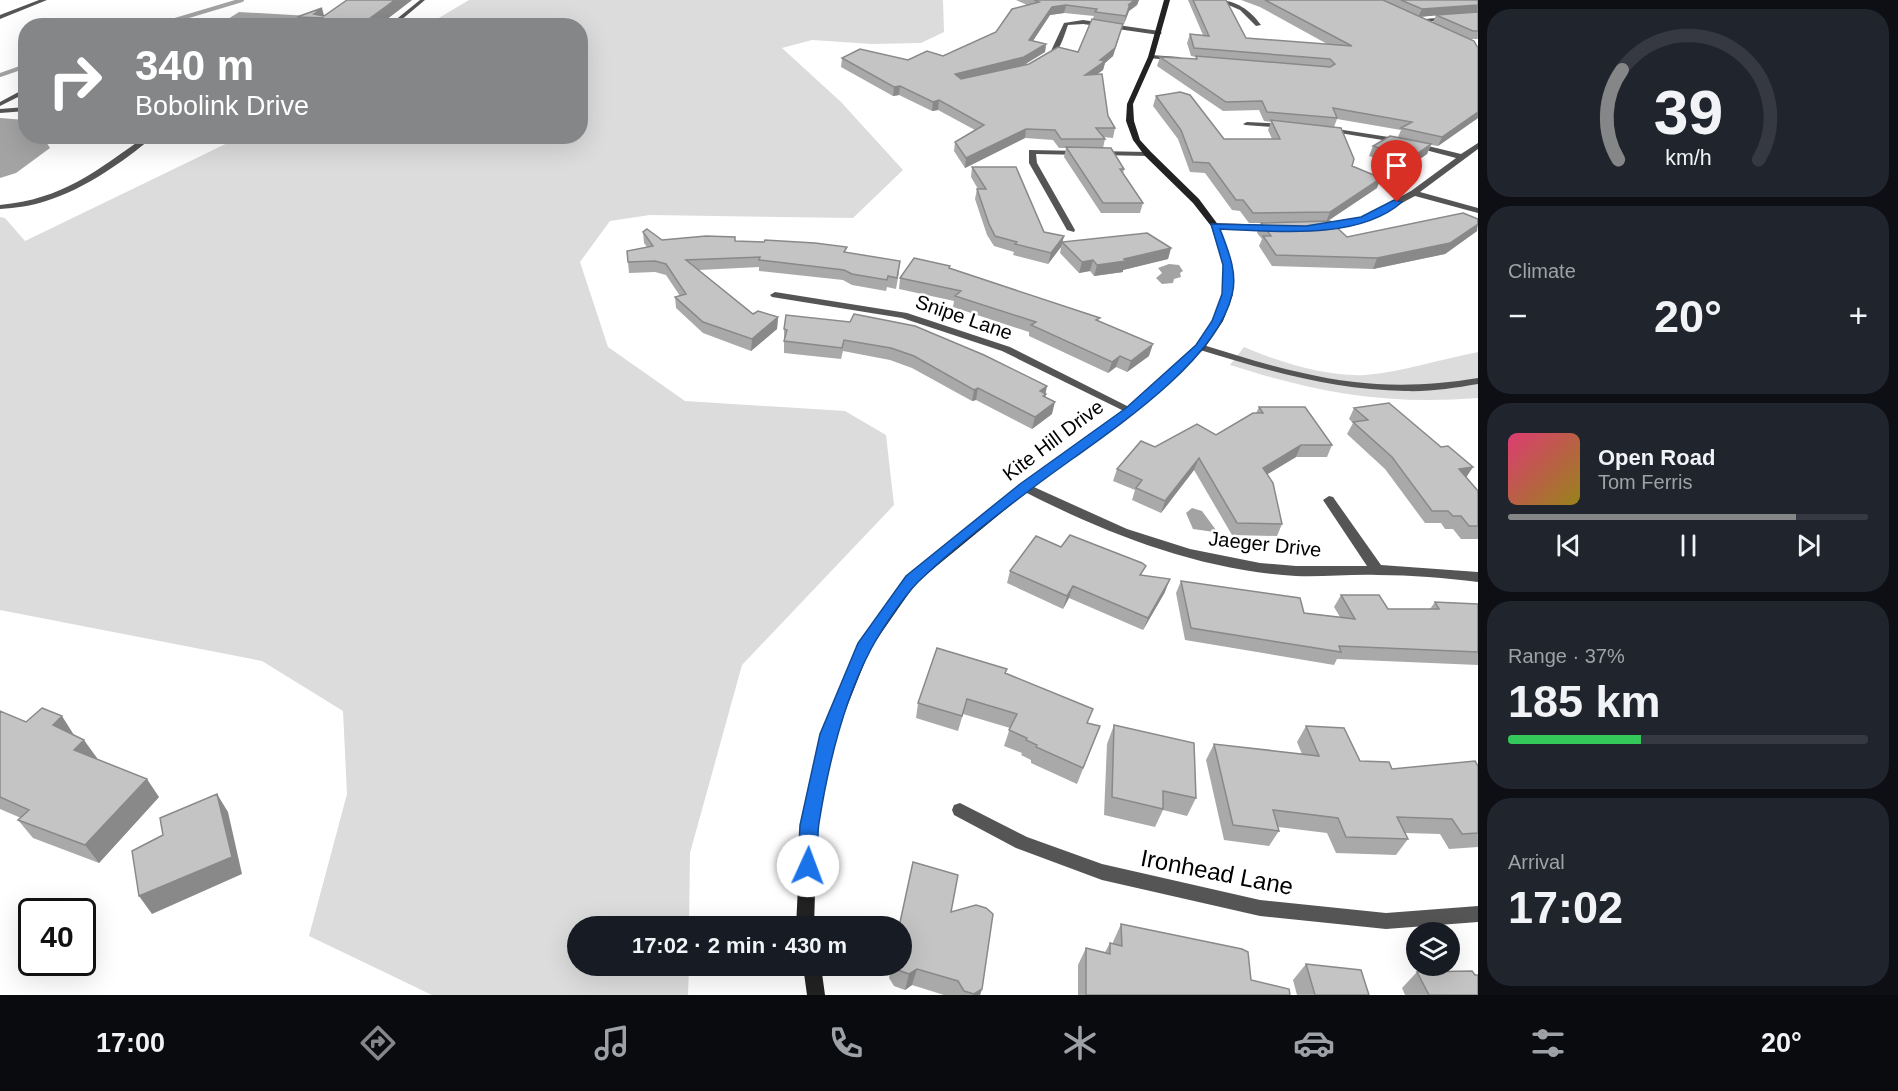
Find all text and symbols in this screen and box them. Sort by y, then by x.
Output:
icon: right [36,42,114,120]
text: 340 m [135,42,254,89]
text: 39 [1653,78,1723,147]
text: Bobolink Drive [135,91,309,121]
pin [1371,140,1422,202]
text: km/h [1665,146,1711,170]
icon: arrive [1380,149,1413,182]
text: Climate [1508,260,1576,282]
street label: Snipe Lane [913,290,1015,344]
text: 20° [1654,291,1722,342]
text: − [1508,297,1527,334]
text: + [1849,297,1868,334]
street label: Kite Hill Drive [998,395,1108,485]
text: Open Road [1598,445,1715,470]
text: Tom Ferris [1598,471,1692,493]
street label: Jaeger Drive [1207,527,1323,561]
icon: previous [1552,529,1585,562]
icon: pause [1672,529,1705,562]
icon: next [1792,529,1825,562]
text: Range · 37% [1508,645,1625,667]
text: 185 km [1508,676,1661,727]
position arrow [776,834,840,898]
street label: Ironhead Lane [1138,844,1296,900]
text: Arrival [1508,851,1565,873]
text: 17:02 [1508,882,1623,933]
speed limit sign: 40 [18,898,96,976]
map controls [1406,922,1460,976]
button: layers [1406,922,1460,976]
text: 17:02 · 2 min · 430 m [632,933,847,958]
icon: directions [357,1022,399,1064]
icon: music [591,1022,633,1064]
icon: phone [825,1022,867,1064]
icon: climate [1059,1022,1101,1064]
icon: car [1293,1022,1335,1064]
icon: filters [1527,1022,1569,1064]
text: 17:00 [96,1028,165,1058]
text: 20° [1761,1028,1802,1058]

